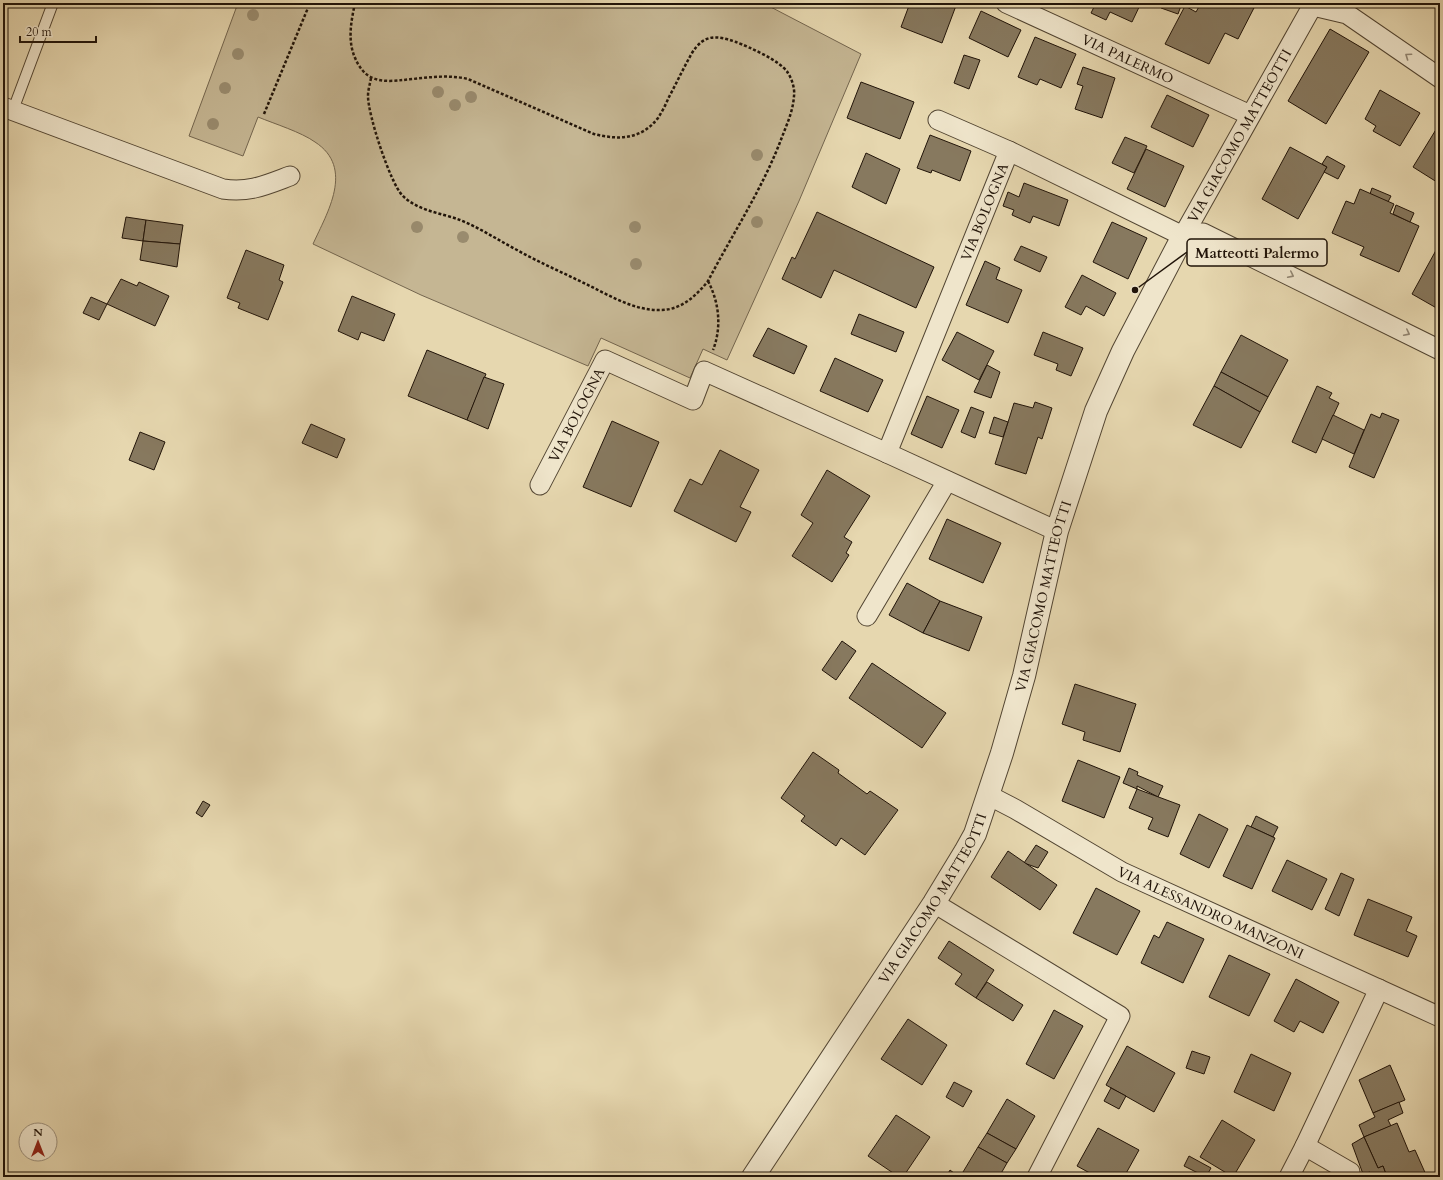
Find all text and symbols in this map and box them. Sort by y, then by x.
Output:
scale bar [20,18,96,44]
text: 20 m [26,24,53,40]
street label: VIA PALERMO [1079,30,1177,89]
street label: VIA GIACOMO MATTEOTTI [1183,46,1296,226]
one-way arrow [1405,53,1412,61]
street label: VIA BOLOGNA [957,160,1013,264]
callout: Matteotti Palermo [1187,239,1327,266]
text: Matteotti Palermo [1195,243,1319,263]
one-way arrow [1286,270,1294,278]
one-way arrow [1403,328,1411,336]
street label: VIA BOLOGNA [544,365,609,466]
street label: VIA GIACOMO MATTEOTTI [1011,498,1076,694]
street label: VIA GIACOMO MATTEOTTI [874,811,991,987]
street label: VIA ALESSANDRO MANZONI [1114,862,1307,964]
north arrow [18,1122,58,1162]
text: N [33,1125,43,1140]

